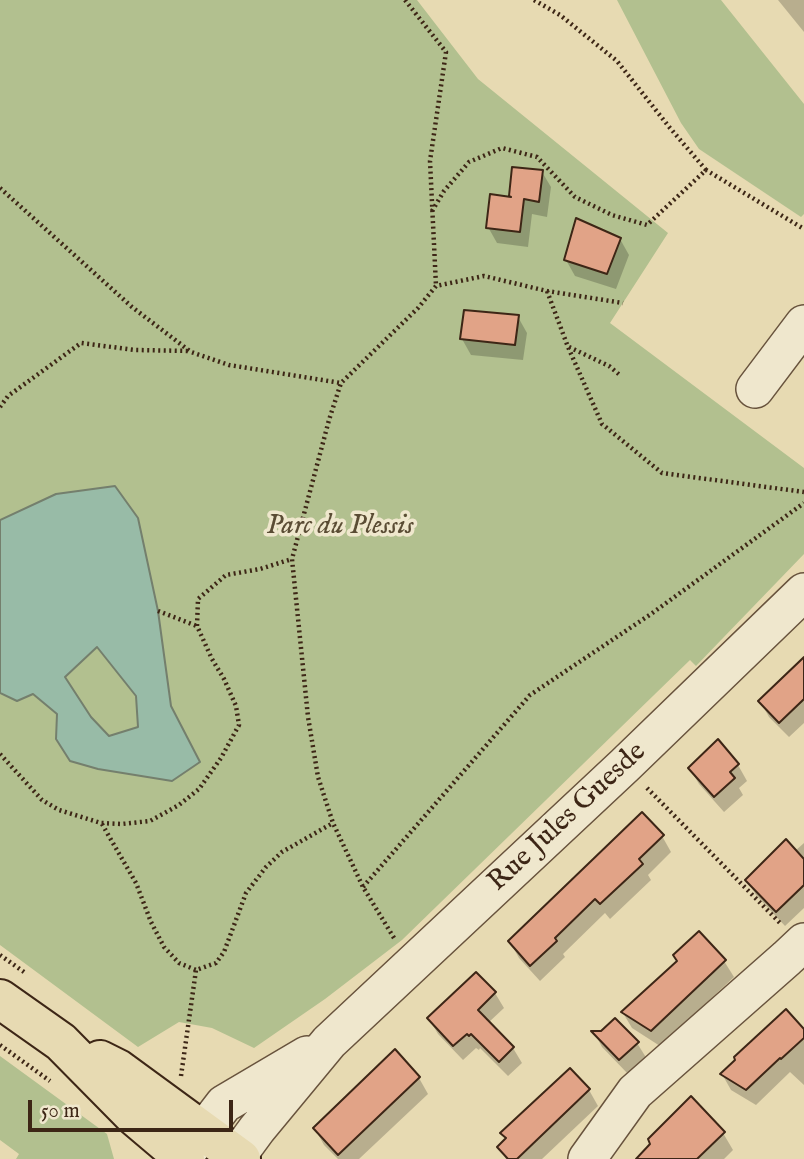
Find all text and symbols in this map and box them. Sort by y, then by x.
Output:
park label: Parc du Plessis [266,510,414,544]
street label: Rue Jules Guesde [482,736,654,900]
scale bar [32,1086,236,1130]
text: 50 m [41,1098,80,1125]

